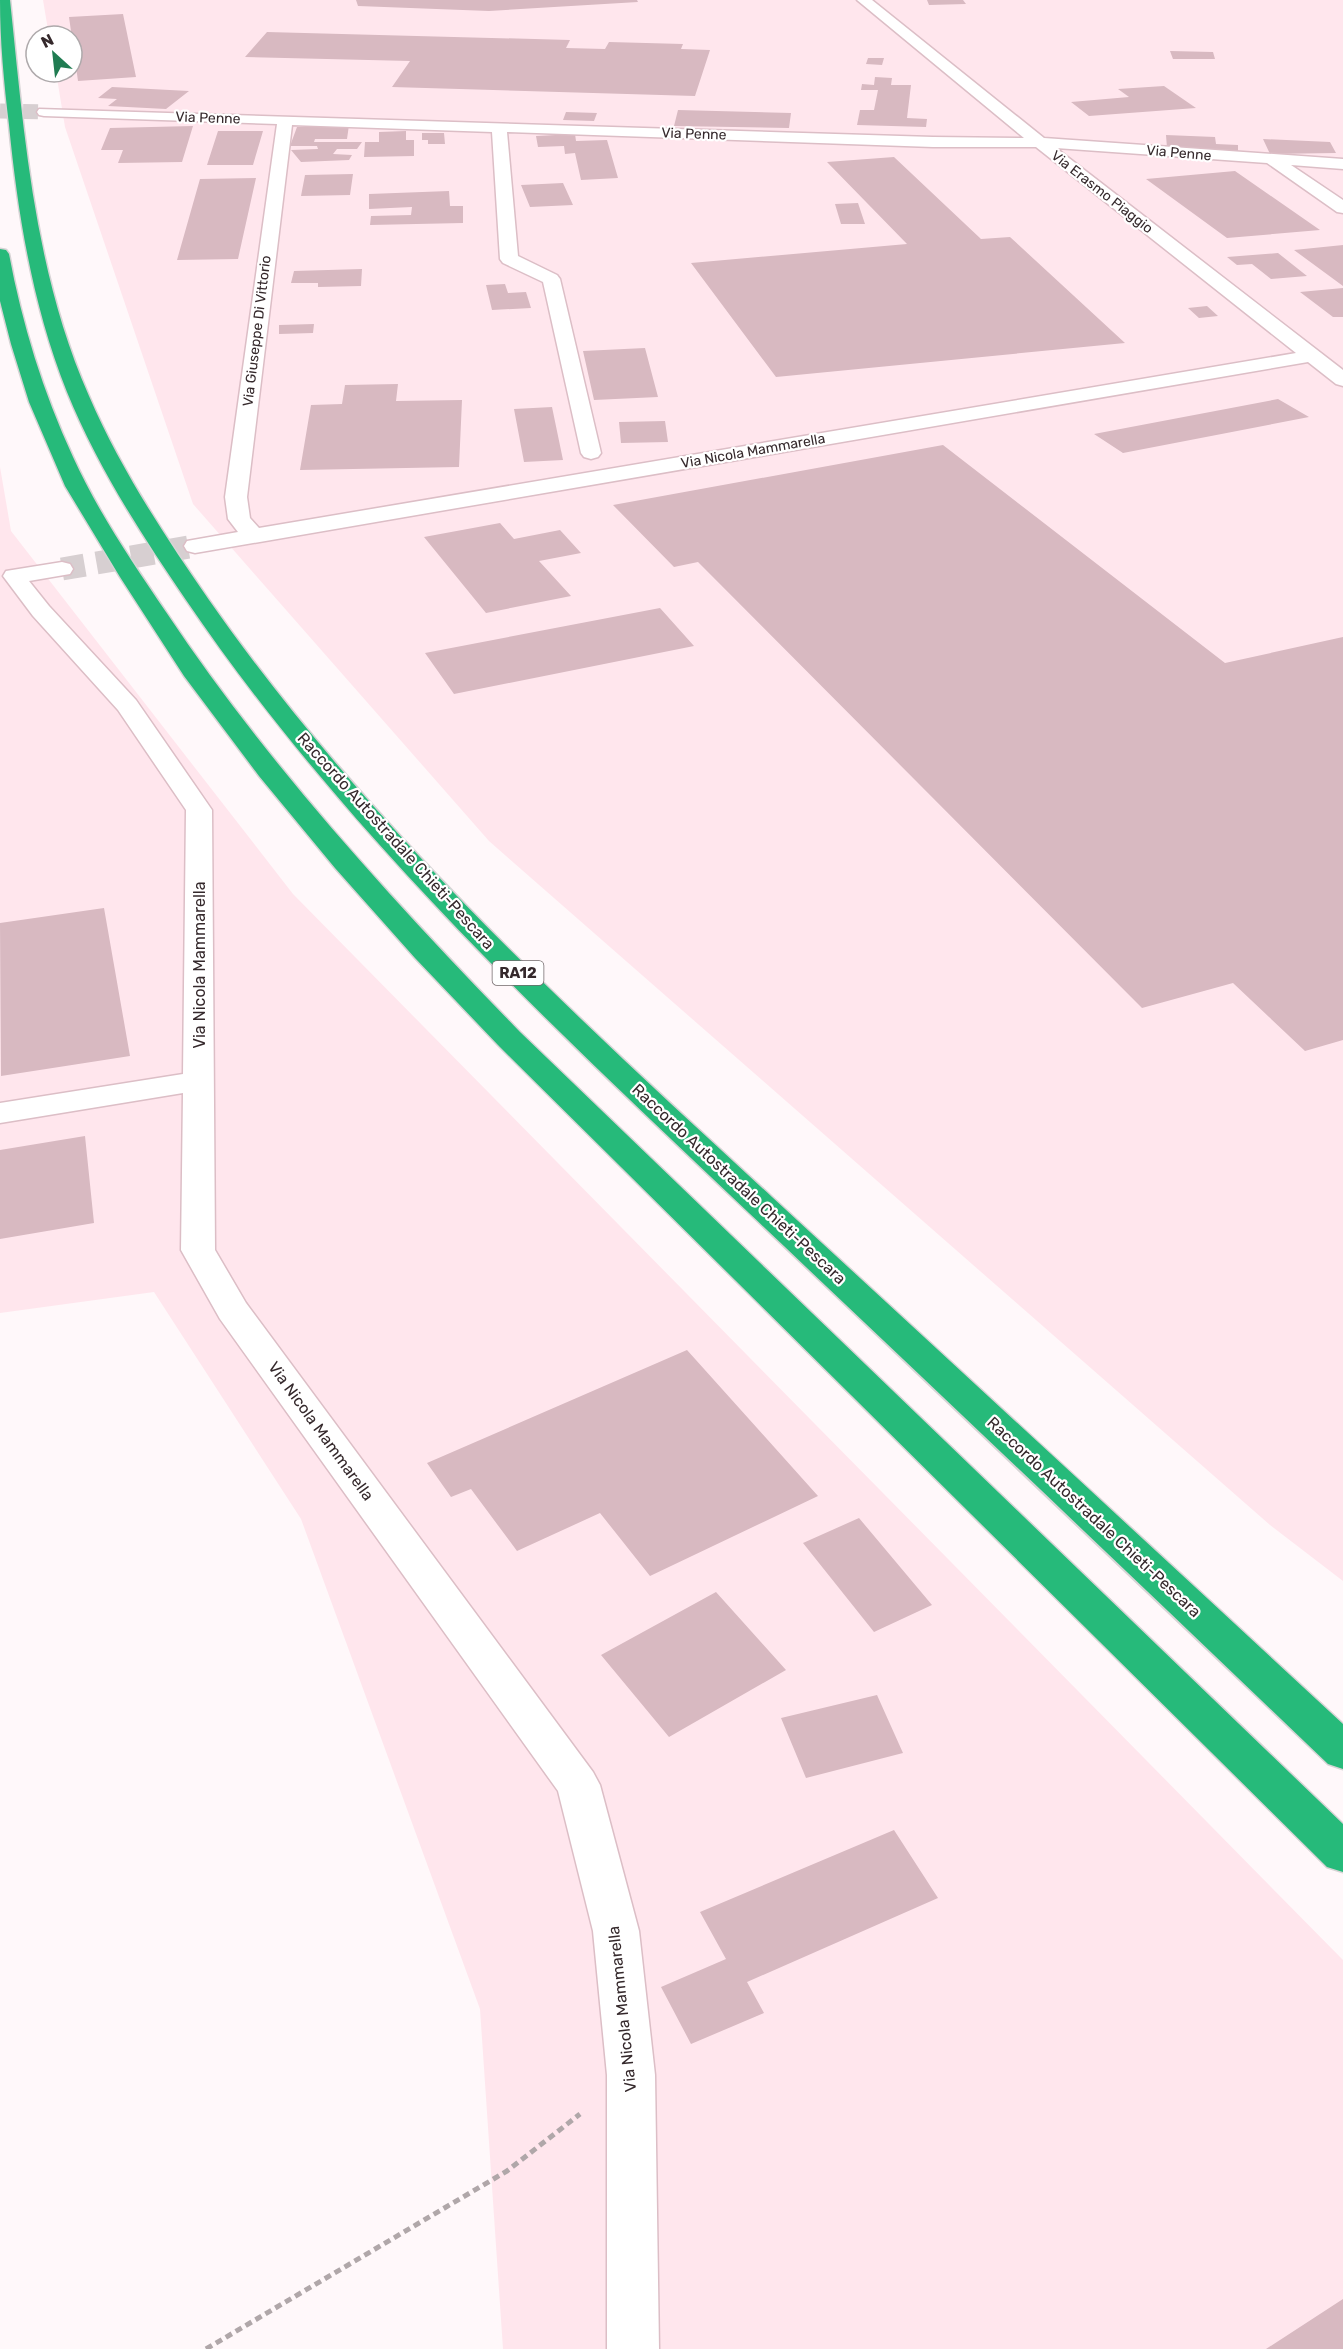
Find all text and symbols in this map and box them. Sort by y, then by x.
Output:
north arrow [24,24,84,84]
text: N [38,30,57,52]
street label: Via Penne [175,108,241,128]
street label: Via Penne [661,124,727,144]
street label: Via Penne [1146,142,1212,164]
street label: Via Erasmo Piaggio [1048,147,1156,237]
street label: Via Giuseppe Di Vittorio [239,254,275,408]
street label: Via Nicola Mammarella [680,430,826,472]
street label: Raccordo Autostradale Chieti-Pescara [294,729,498,953]
street label: Via Nicola Mammarella [190,881,209,1049]
road number: RA12 [492,961,544,985]
street label: Raccordo Autostradale Chieti-Pescara [628,1080,850,1288]
street label: Via Nicola Mammarella [264,1358,378,1504]
street label: Raccordo Autostradale Chieti-Pescara [983,1413,1205,1621]
street label: Via Nicola Mammarella [604,1925,640,2093]

